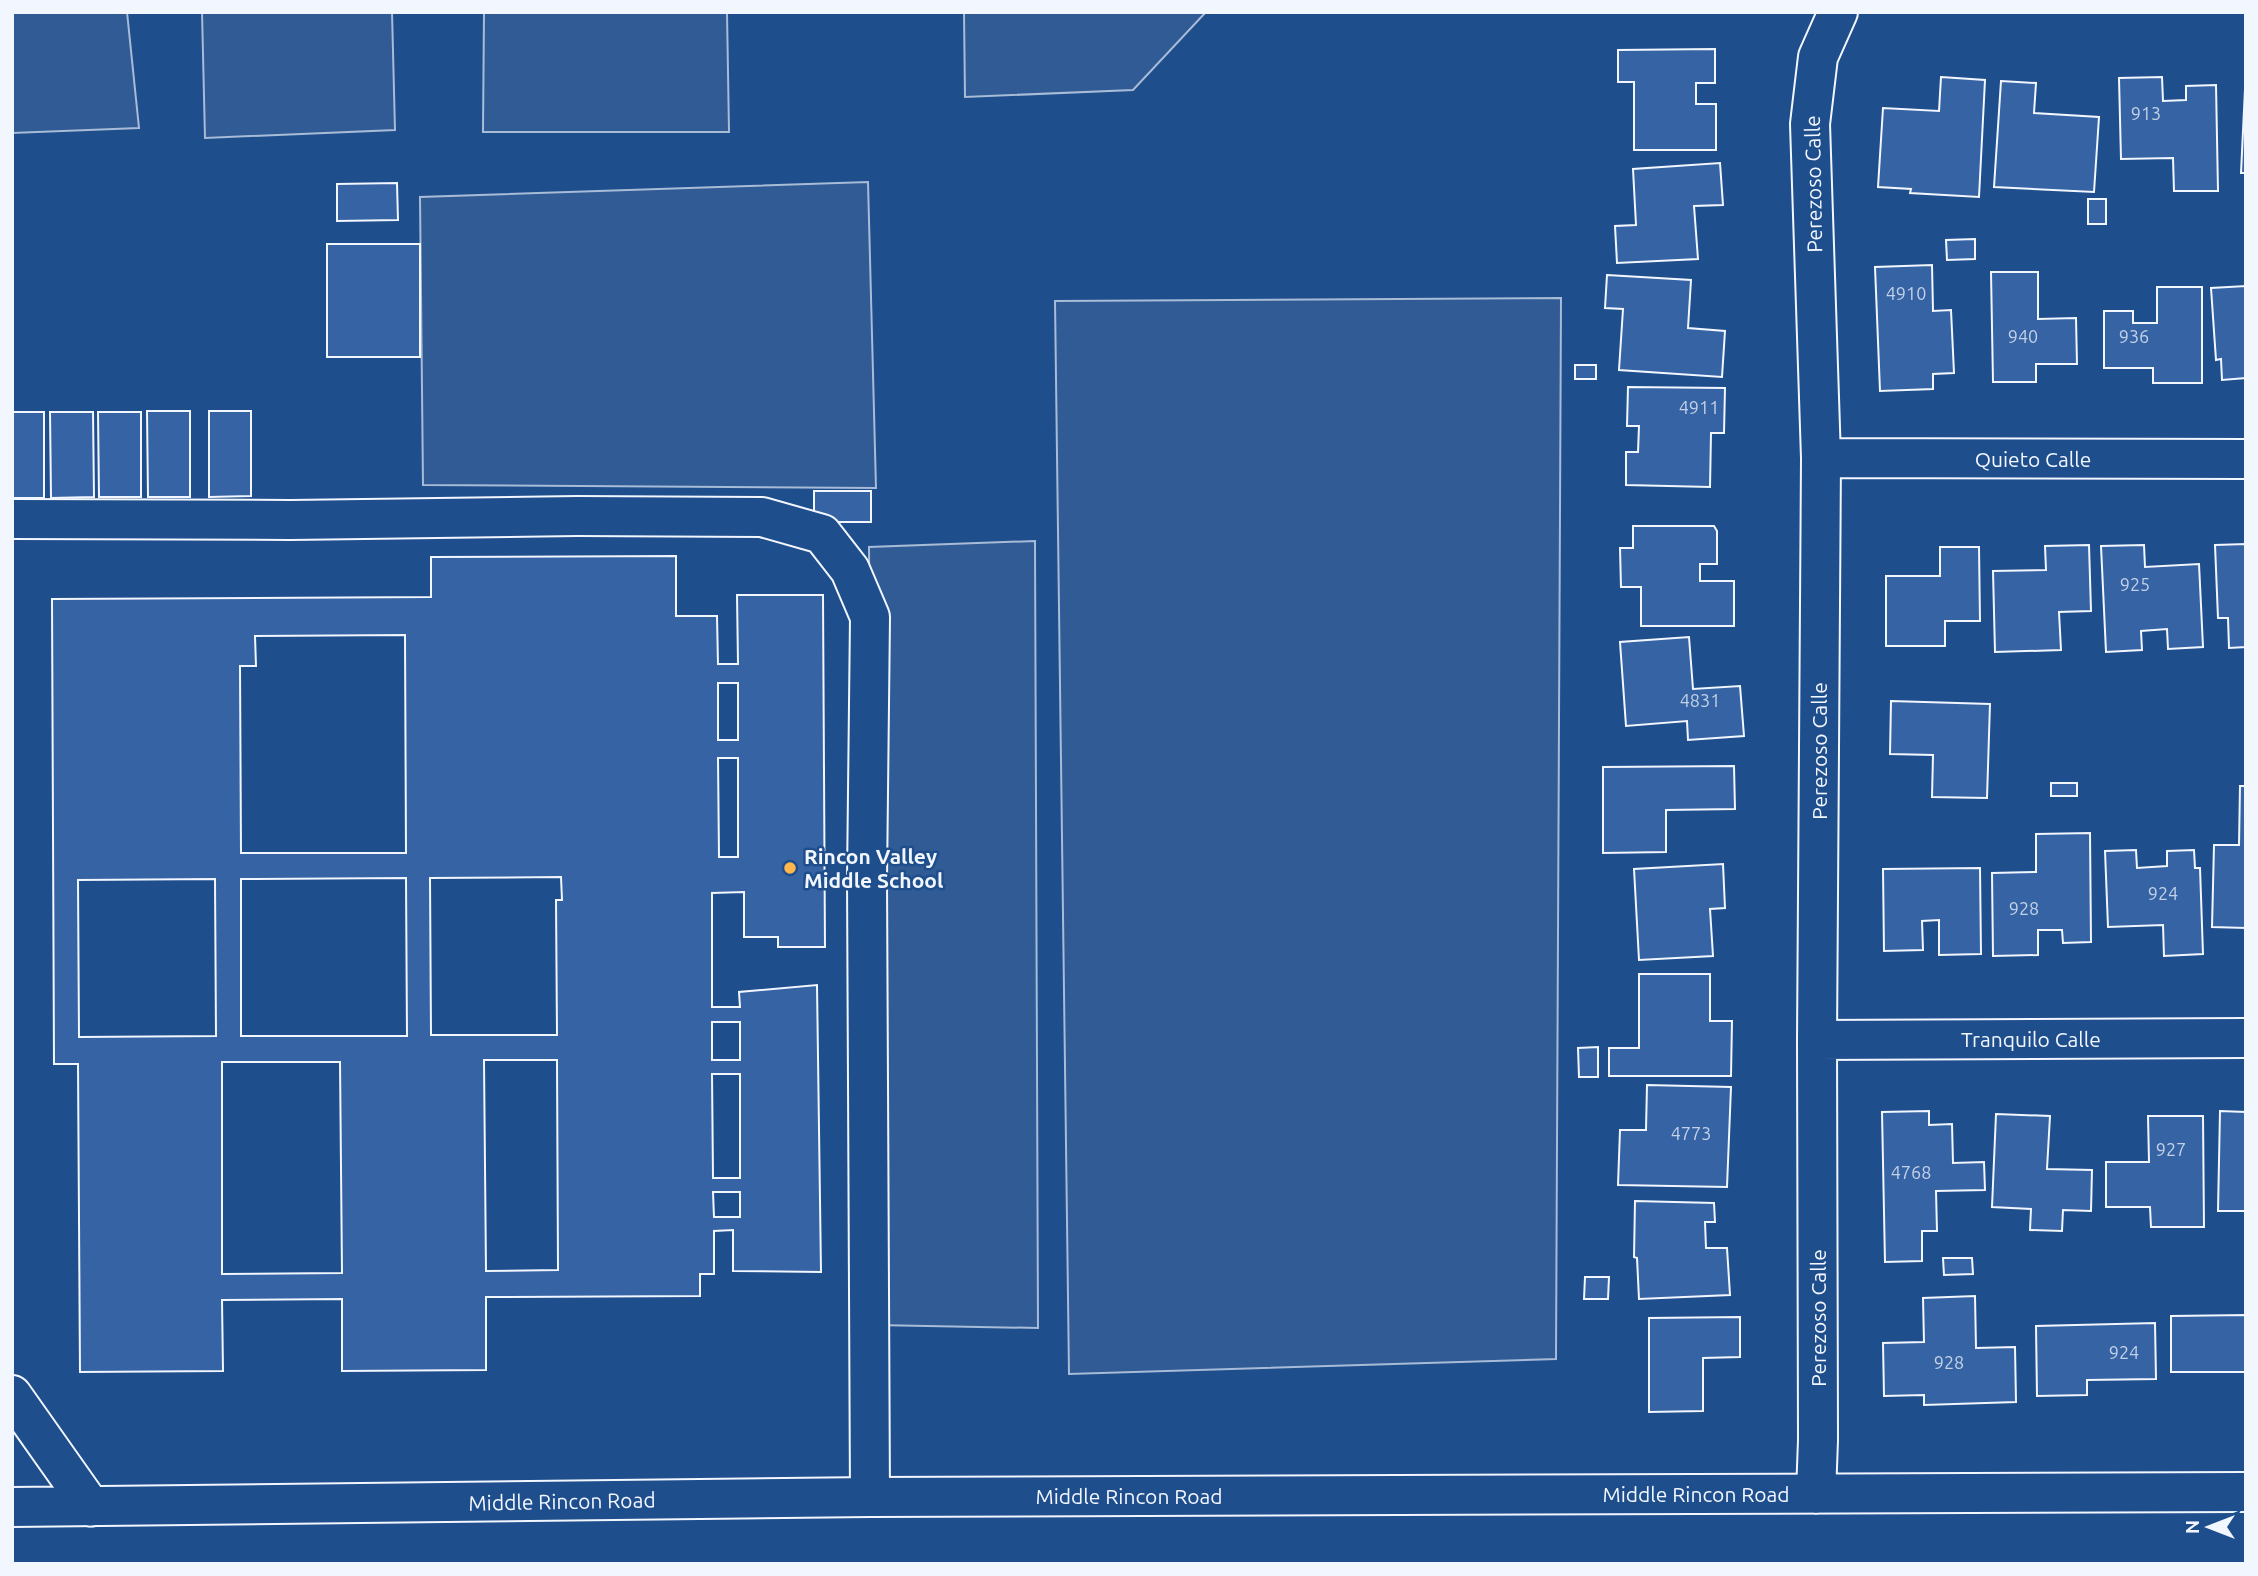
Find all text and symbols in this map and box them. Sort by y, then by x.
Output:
house number: 913 [2131,103,2161,123]
street label: Perezoso Calle [1800,115,1826,253]
house number: 4910 [1886,283,1926,303]
house number: 940 [2008,326,2038,346]
house number: 936 [2119,326,2149,346]
house number: 4911 [1679,397,1719,417]
street label: Quieto Calle [1975,447,2091,471]
house number: 925 [2120,574,2150,594]
street label: Perezoso Calle [1807,682,1831,820]
house number: 4831 [1680,690,1720,710]
place label: Rincon Valley Middle School [804,844,943,892]
marker: Rincon Valley Middle School [782,860,798,876]
house number: 924 [2148,883,2178,903]
house number: 928 [2009,898,2039,918]
street label: Tranquilo Calle [1961,1027,2101,1051]
house number: 4773 [1671,1123,1711,1143]
house number: 927 [2156,1139,2186,1159]
house number: 4768 [1891,1162,1931,1182]
street label: Perezoso Calle [1806,1249,1830,1387]
house number: 924 [2109,1342,2139,1362]
house number: 928 [1934,1352,1964,1372]
street label: Middle Rincon Road [1602,1482,1790,1506]
street label: Middle Rincon Road [1035,1484,1223,1508]
street label: Middle Rincon Road [468,1487,656,1515]
north arrow [2174,1492,2244,1562]
text: N [2181,1520,2203,1534]

